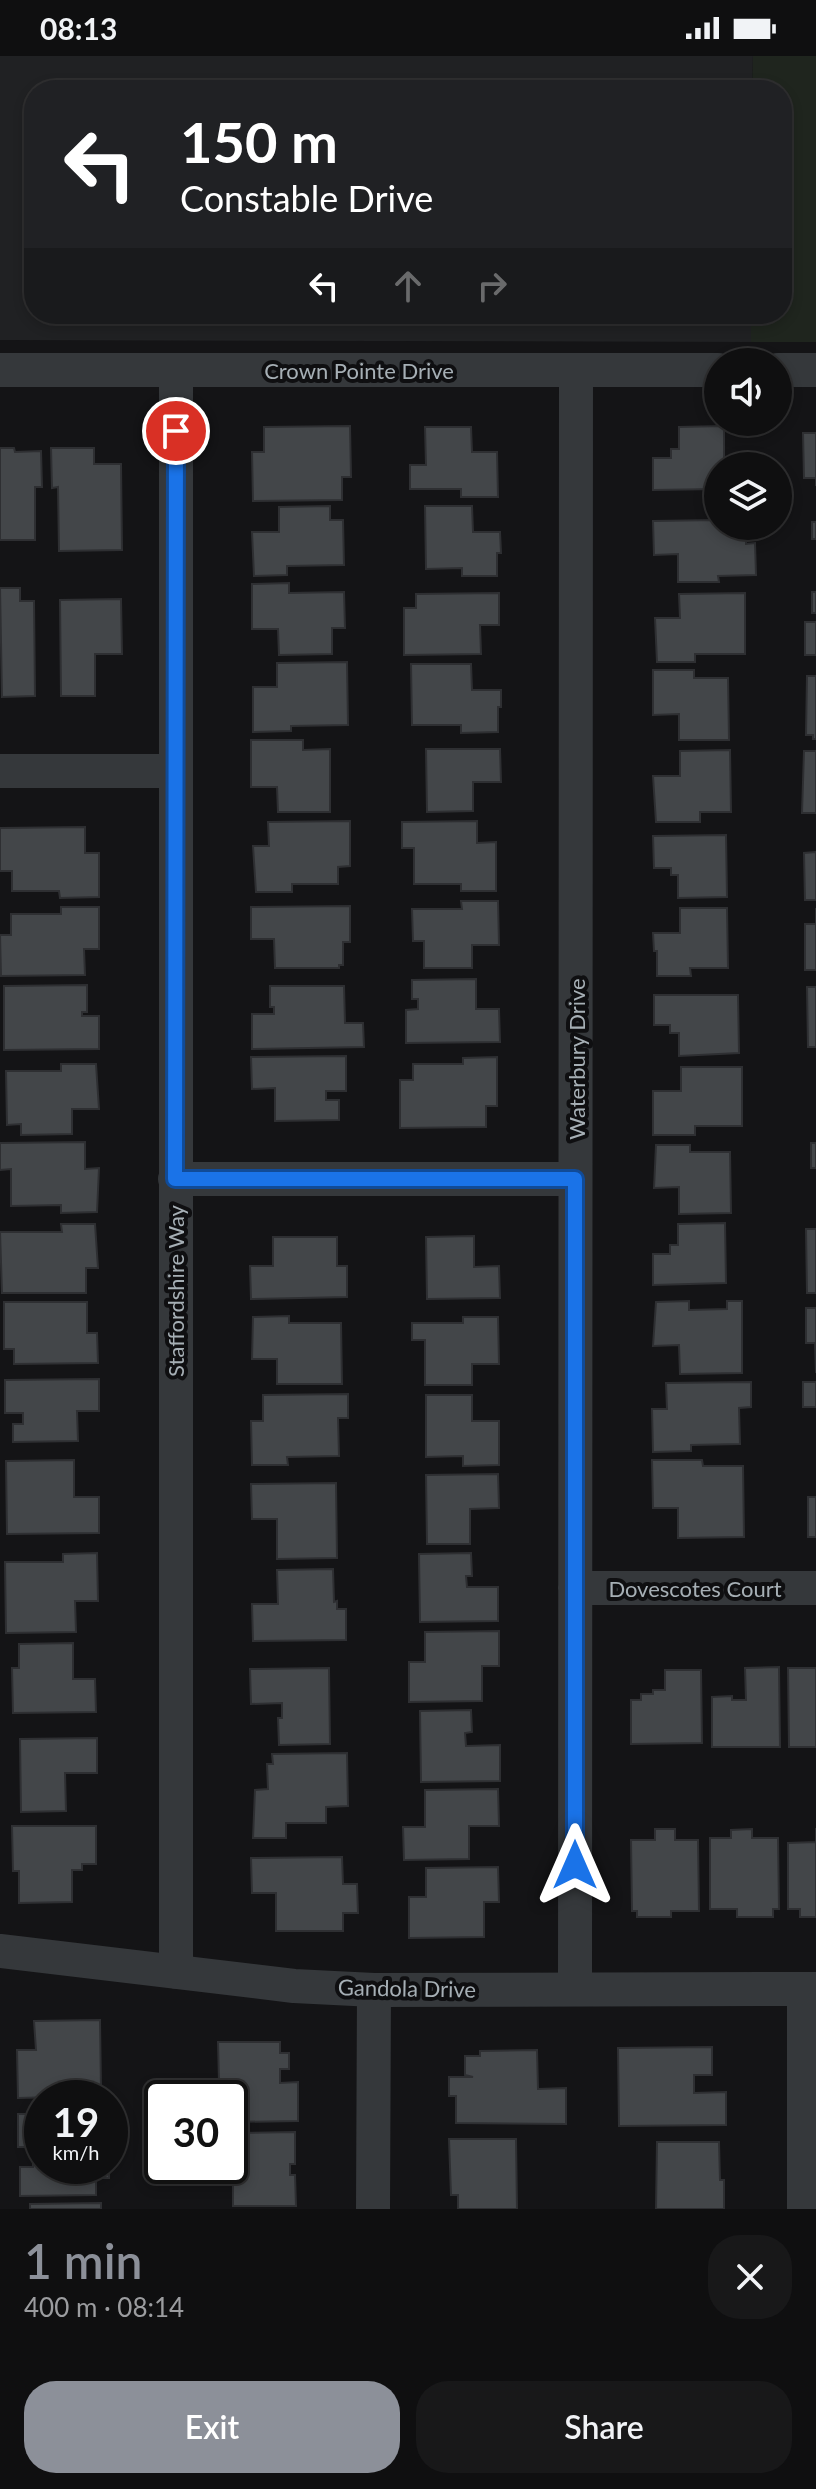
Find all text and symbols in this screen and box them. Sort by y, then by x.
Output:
text: 08:13 [40,10,117,46]
text: 150 m [180,108,338,175]
icon: left [48,112,152,216]
text: Constable Drive [180,176,433,220]
icon: left [302,264,346,308]
icon: ahead [386,264,430,308]
icon: right [470,264,514,308]
map controls [704,348,792,540]
button: sound [704,348,792,436]
street label: Crown Pointe Drive [264,357,454,384]
pin [142,397,210,465]
icon: arrive [154,409,198,453]
button: layers [704,452,792,540]
street label: Waterbury Drive [563,978,590,1140]
street label: Staffordshire Way [162,1204,189,1377]
street label: Dovescotes Court [608,1575,782,1602]
position arrow [533,1823,617,1907]
street label: Gandola Drive [338,1973,476,2003]
speed limit sign: 30 [144,2080,248,2184]
text: 19 [53,2098,99,2146]
text: km/h [53,2140,99,2164]
text: 1 min [24,2232,142,2289]
button: close [708,2235,792,2319]
text: 400 m · 08:14 [24,2291,184,2323]
button: Exit [24,2381,400,2473]
button: Share [416,2381,792,2473]

